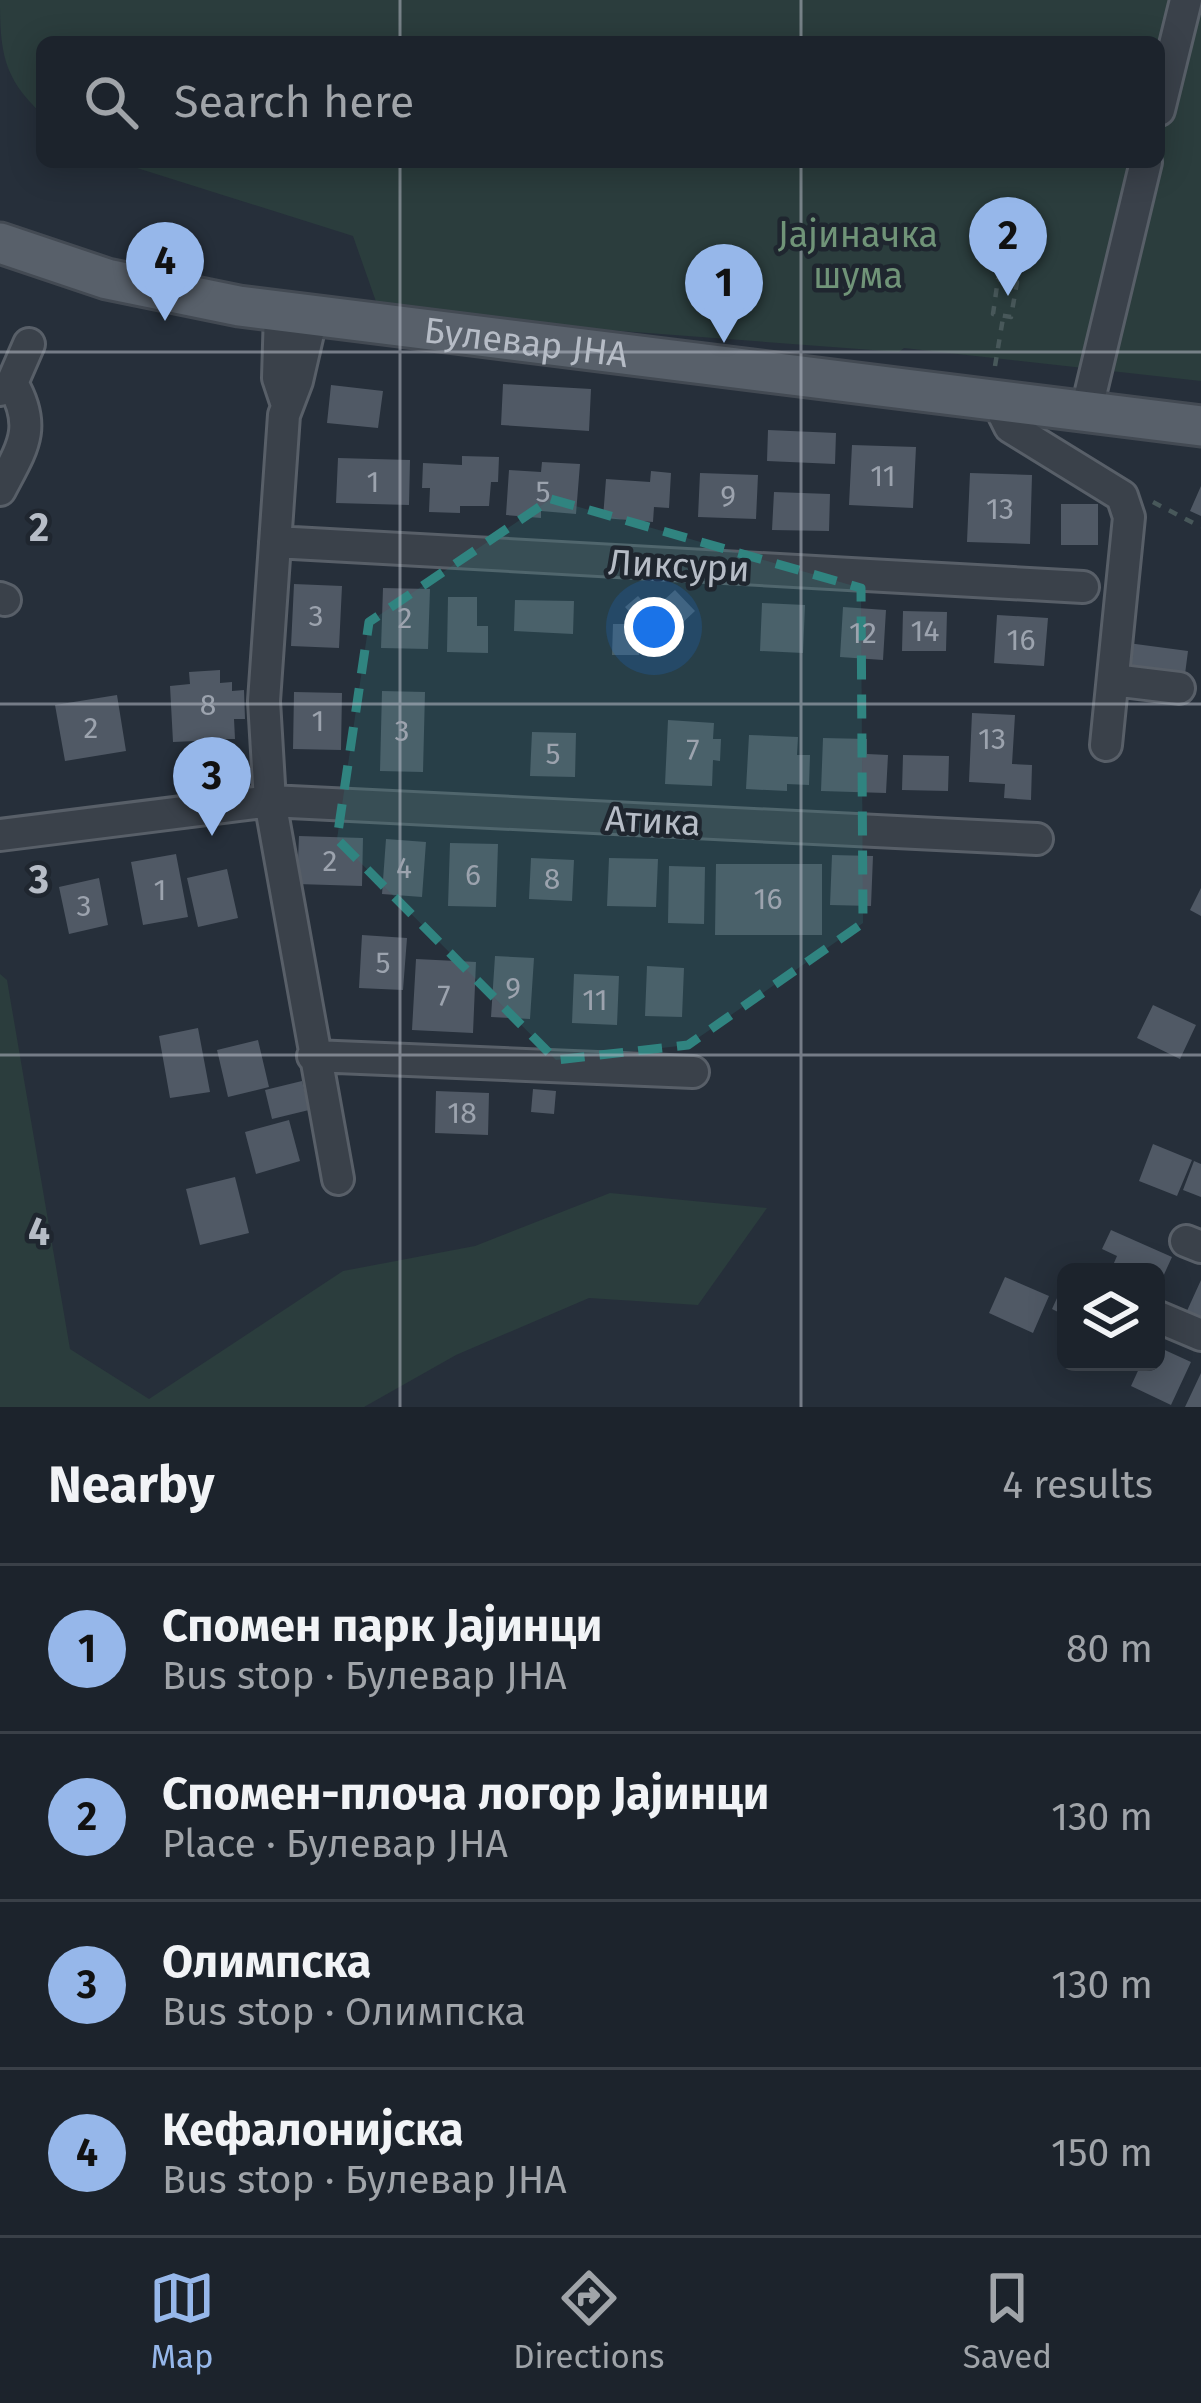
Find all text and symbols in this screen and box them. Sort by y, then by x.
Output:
search box [36,36,1165,168]
icon: search [78,69,144,135]
text: Search here [174,75,414,129]
pin: 2 [969,197,1047,296]
park label: Јајиначка шума [778,213,938,298]
pin: 4 [126,222,204,321]
pin: 1 [685,244,763,343]
street label: Булевар ЈНА [422,308,631,377]
house number: 11 [870,458,896,494]
house number: 1 [367,464,380,500]
house number: 5 [535,474,551,510]
house number: 9 [720,478,736,514]
house number: 13 [986,491,1014,527]
text: 2 [29,505,49,551]
street label: Ликсури [607,540,751,592]
your location [624,597,684,657]
house number: 3 [309,598,323,634]
house number: 2 [398,600,412,636]
house number: 14 [911,613,940,649]
house number: 12 [849,615,877,651]
house number: 16 [1007,622,1035,658]
house number: 8 [200,687,216,723]
house number: 1 [312,703,325,739]
house number: 2 [84,710,98,746]
house number: 3 [395,713,409,749]
house number: 13 [978,721,1006,757]
house number: 7 [686,732,700,768]
house number: 5 [545,736,561,772]
pin: 3 [173,737,251,836]
street label: Атика [604,797,702,845]
house number: 2 [323,843,337,879]
house number: 4 [396,850,412,886]
text: 3 [28,857,49,903]
house number: 6 [465,857,481,893]
house number: 8 [544,861,560,897]
house number: 1 [154,872,167,908]
house number: 16 [754,881,782,917]
house number: 3 [77,888,91,924]
house number: 5 [375,945,391,981]
house number: 9 [505,970,521,1006]
house number: 7 [437,978,451,1014]
house number: 11 [582,982,608,1018]
house number: 18 [447,1095,477,1131]
text: 4 [28,1209,50,1255]
map controls [1057,1263,1165,1371]
button: layers [1057,1263,1165,1371]
text: Nearby [48,1454,214,1516]
text: 4 results [1002,1462,1153,1508]
text: Спомен парк Јајинци [162,1599,602,1653]
text: 1 [78,1626,96,1672]
text: 80 m [1066,1626,1153,1672]
text: Bus stop · Булевар ЈНА [162,1653,567,1699]
text: Спомен-плоча логор Јајинци [162,1767,769,1821]
text: 2 [77,1794,97,1840]
text: 130 m [1051,1794,1153,1840]
text: Place · Булевар ЈНА [162,1821,508,1867]
text: Олимпска [162,1935,371,1989]
text: 3 [77,1962,97,2008]
text: 130 m [1051,1962,1153,2008]
text: Bus stop · Олимпска [162,1989,526,2035]
text: Кефалонијска [162,2103,464,2157]
text: 4 [76,2130,98,2176]
text: 150 m [1051,2130,1153,2176]
text: Bus stop · Булевар ЈНА [162,2157,567,2203]
tab: Map [149,2265,215,2377]
tab: Directions [513,2265,665,2377]
tab: Saved [963,2265,1052,2377]

